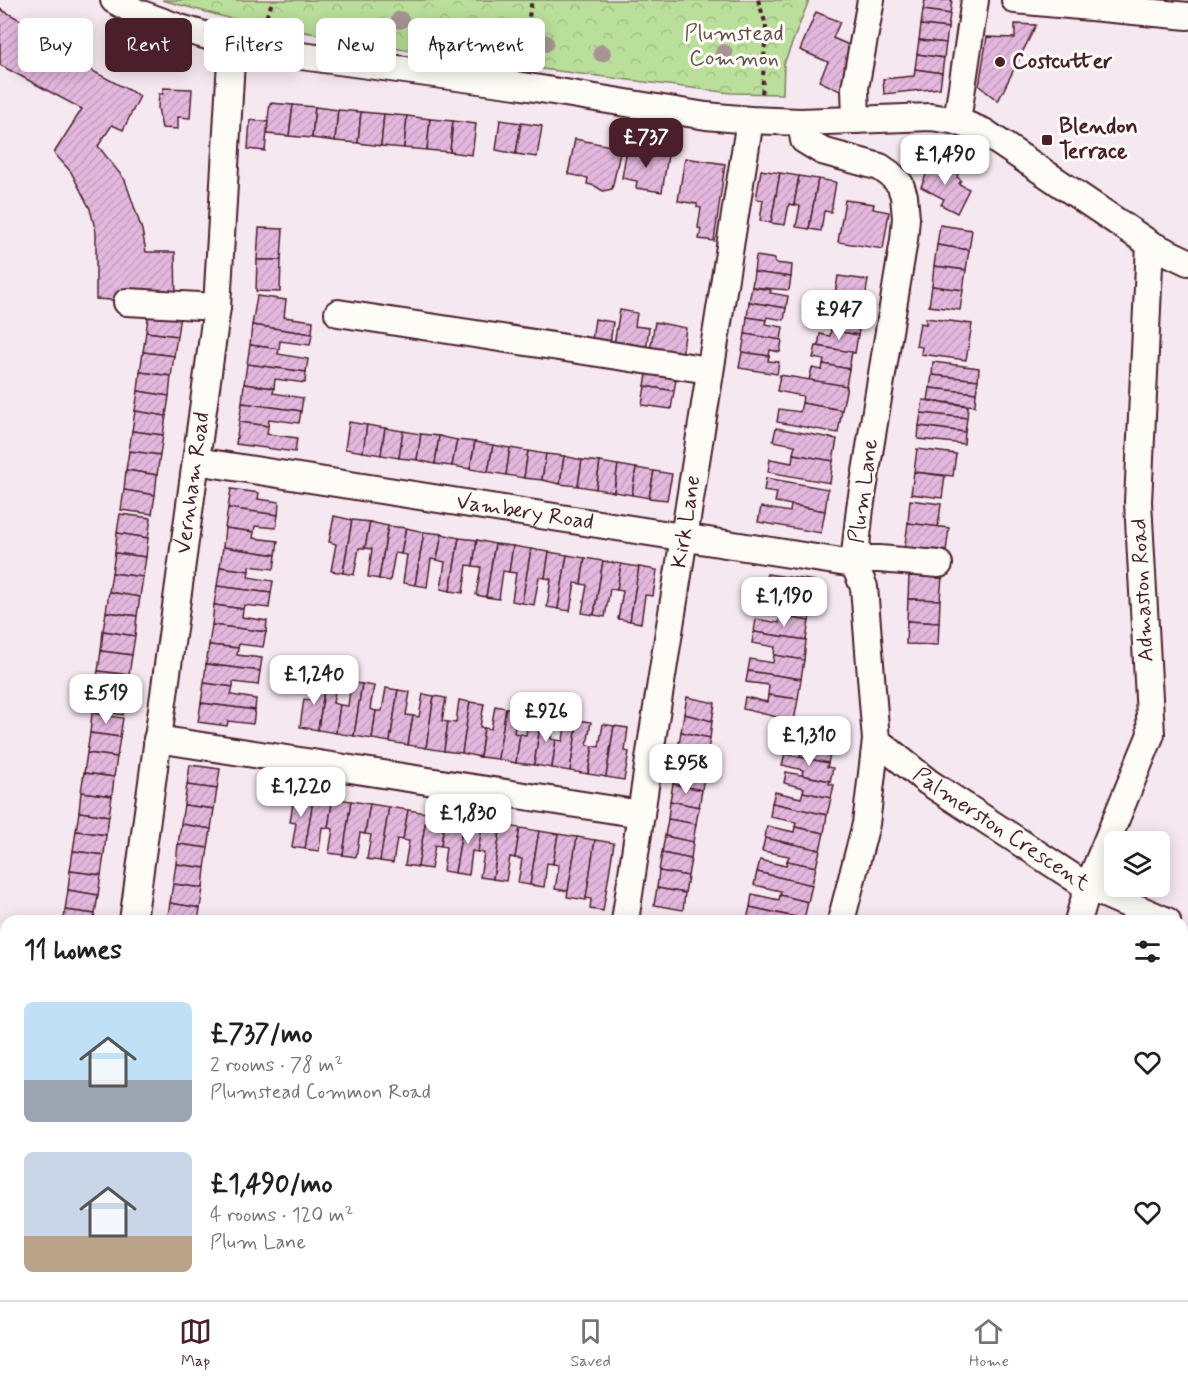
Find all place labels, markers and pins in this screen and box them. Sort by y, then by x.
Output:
place label: Costcutter [1012,48,1113,76]
marker: Costcutter [993,55,1007,69]
place label: Blendon Terrace [1059,113,1138,166]
pin: £737 [610,118,682,169]
marker: Blendon Terrace [1040,133,1054,147]
pin: £1,490 [896,135,994,186]
pin: £947 [803,290,875,341]
pin: £1,190 [735,577,833,628]
pin: £1,240 [265,655,363,706]
pin: £519 [70,674,142,725]
pin: £926 [510,692,582,743]
pin: £1,310 [760,716,858,767]
pin: £958 [650,744,722,795]
pin: £1,220 [252,767,350,818]
pin: £1,830 [419,794,517,845]

